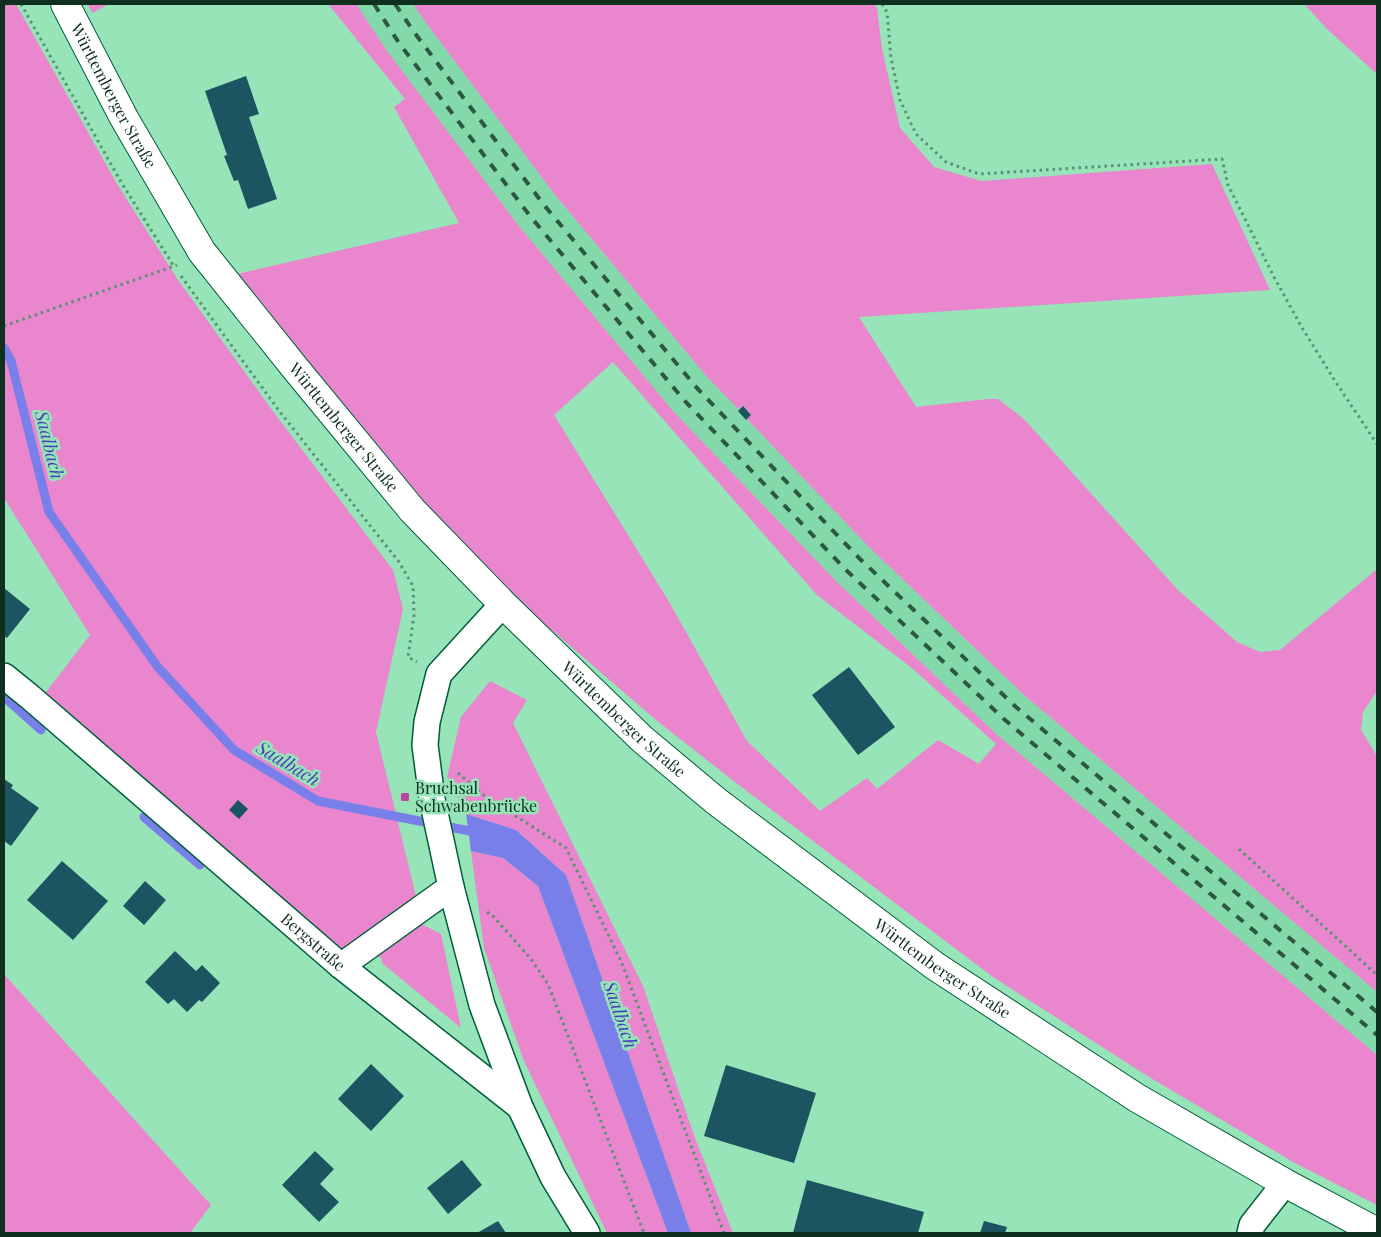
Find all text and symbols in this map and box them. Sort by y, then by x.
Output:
street label: Württemberger Straße [66,19,162,172]
street label: Württemberger Straße [284,357,404,496]
water label: Saalbach [30,407,70,481]
street label: Württemberger Straße [557,656,691,781]
water label: Saalbach [252,734,325,791]
place label: Bruchsal Schwabenbrücke [415,777,537,816]
marker: Bruchsal Schwabenbrücke [399,791,411,803]
street label: Bergstraße [277,908,350,975]
street label: Württemberger Straße [870,913,1015,1023]
water label: Saalbach [598,977,644,1052]

